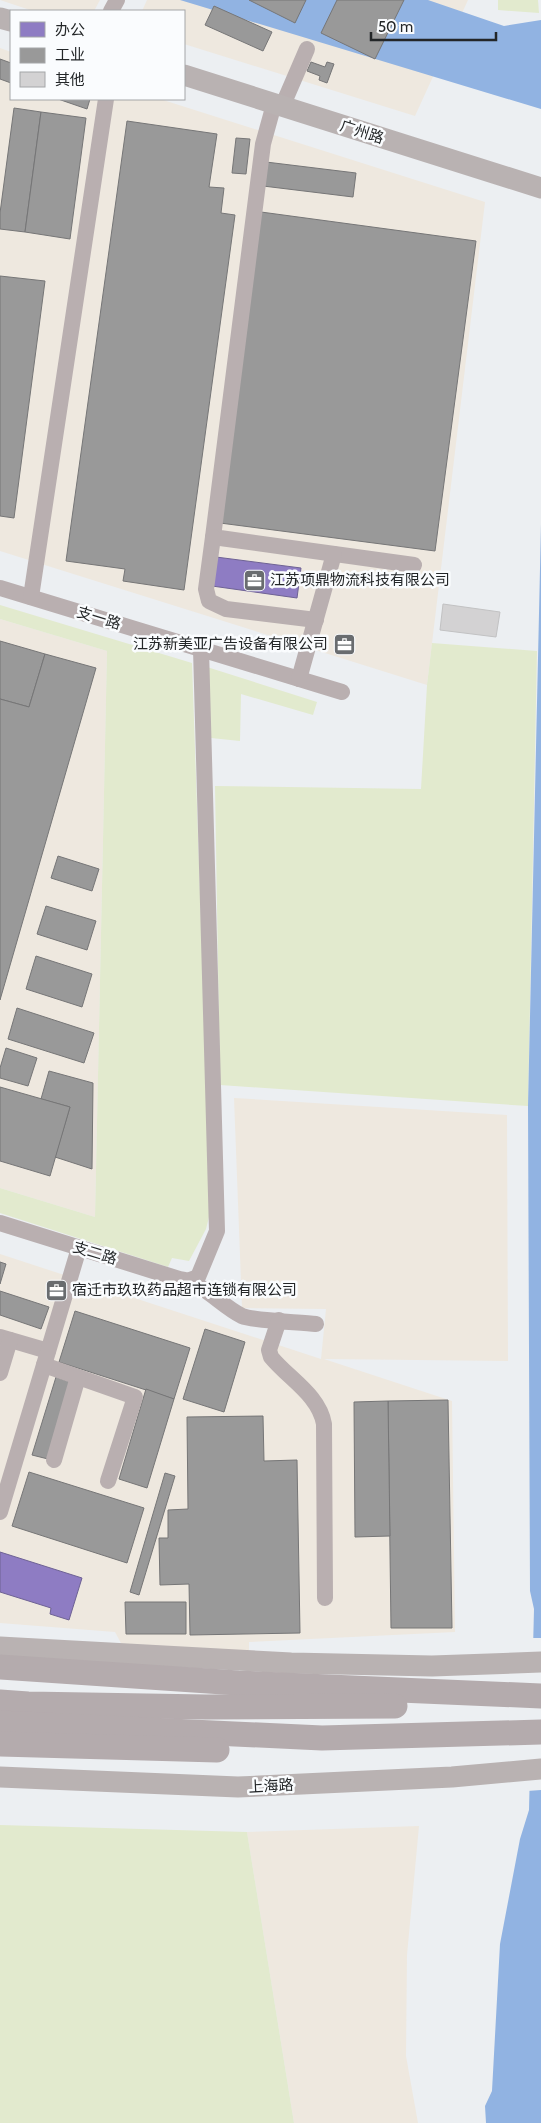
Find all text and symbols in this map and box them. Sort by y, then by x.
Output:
legend [10,10,185,100]
scale bar [371,10,496,42]
text: 50 m [378,18,413,36]
text: 办公 [55,21,85,39]
text: 工业 [55,46,85,64]
text: 其他 [55,71,85,89]
street label: 广州路 [338,116,386,148]
office icon: 江苏项鼎物流科技有限公司 [242,568,266,592]
place label: 江苏项鼎物流科技有限公司 [270,571,450,589]
street label: 支一路 [75,603,123,633]
office icon: 江苏新美亚广告设备有限公司 [332,632,356,656]
place label: 江苏新美亚广告设备有限公司 [133,635,328,653]
street label: 支二路 [71,1238,119,1268]
office icon: 宿迁市玖玖药品超市连锁有限公司 [44,1278,68,1302]
place label: 宿迁市玖玖药品超市连锁有限公司 [72,1281,297,1299]
street label: 上海路 [248,1776,294,1796]

